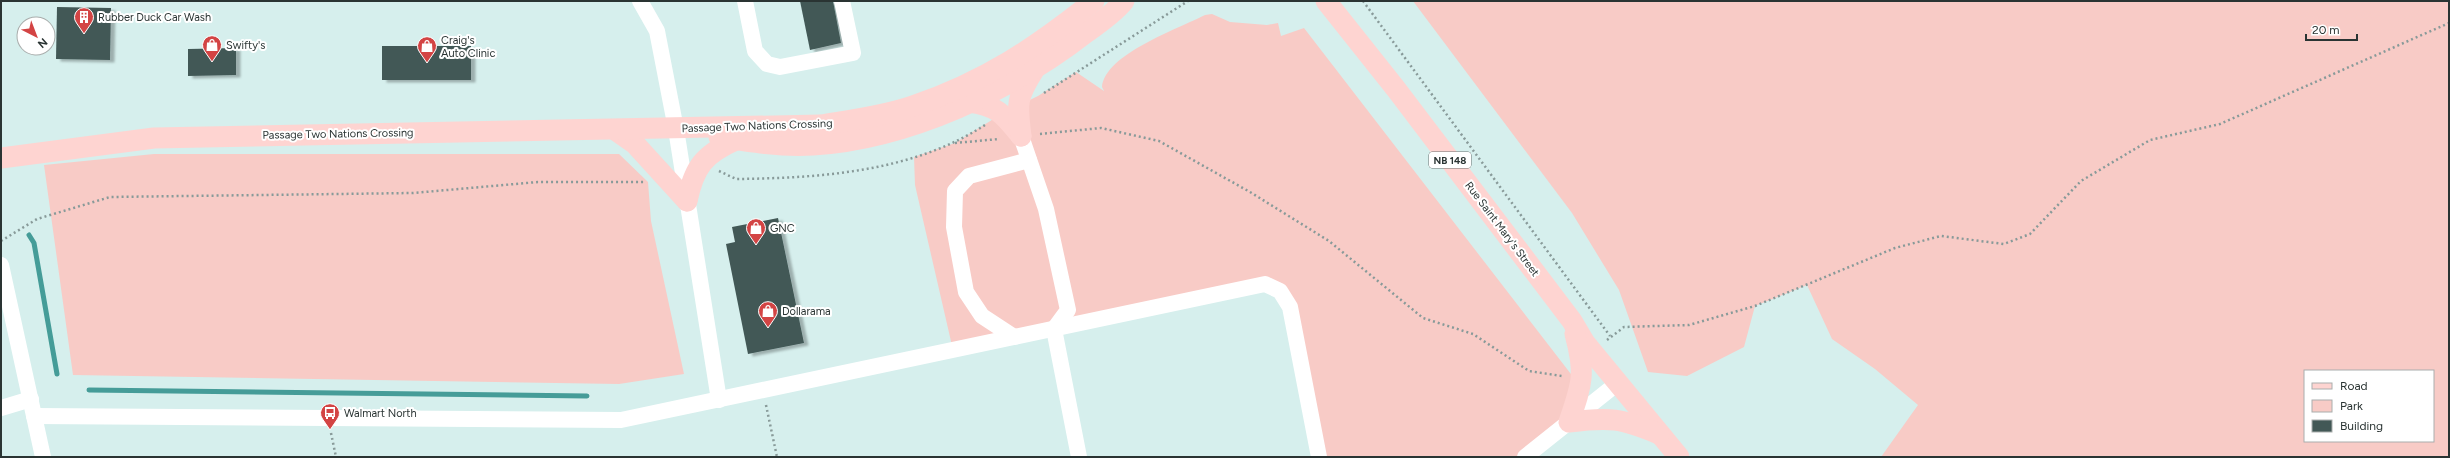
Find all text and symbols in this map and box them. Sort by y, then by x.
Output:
building icon: Rubber Duck Car Wash [73,6,95,34]
place label: Rubber Duck Car Wash [98,11,211,24]
north arrow [16,16,56,56]
scale bar [2306,16,2357,42]
text: 20 m [2312,23,2340,37]
shop icon: Swifty's [201,34,223,62]
place label: Craig's Auto Clinic [441,34,495,60]
text: N [35,35,50,51]
shop icon: Craig's Auto Clinic [416,35,438,63]
place label: Swifty's [226,39,265,52]
street label: Passage Two Nations Crossing [681,117,833,135]
street label: Passage Two Nations Crossing [262,126,414,142]
road number: NB 148 [1429,152,1471,168]
street label: Rue Saint Mary's Street [1462,179,1542,279]
shop icon: GNC [745,217,767,245]
place label: GNC [770,222,795,235]
shop icon: Dollarama [757,300,779,328]
place label: Dollarama [782,305,831,318]
legend [2304,370,2434,442]
text: Road [2340,379,2368,393]
text: Park [2340,399,2363,413]
bus stop icon: Walmart North [319,402,341,430]
place label: Walmart North [344,407,417,420]
text: Building [2340,419,2383,433]

